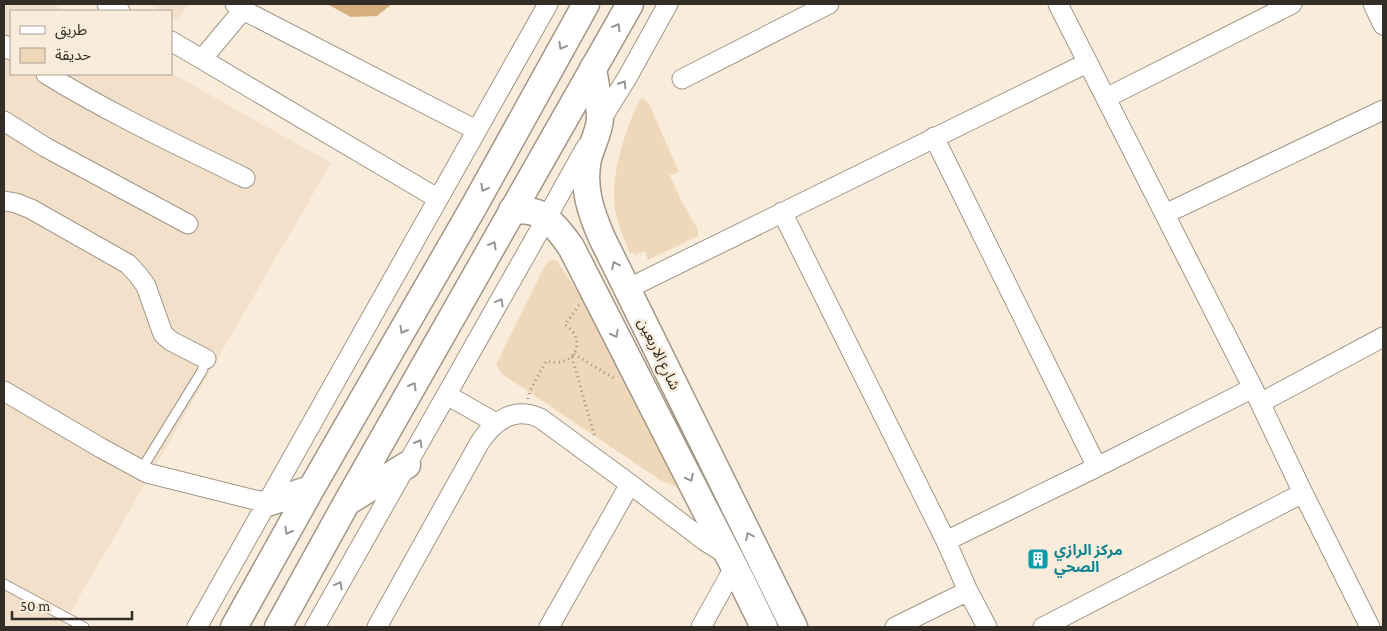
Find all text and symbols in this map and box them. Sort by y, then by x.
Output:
legend [10,10,172,75]
text: طريق [55,22,87,40]
one-way arrow [610,24,620,33]
one-way arrow [559,41,569,50]
text: حديقة [55,47,91,63]
one-way arrow [616,81,626,90]
one-way arrow [480,183,490,192]
one-way arrow [487,241,497,250]
one-way arrow [611,262,621,271]
one-way arrow [493,298,503,307]
street label: شارع الاربعين [631,316,683,394]
one-way arrow [399,324,409,333]
one-way arrow [609,329,619,338]
one-way arrow [406,382,416,391]
one-way arrow [413,440,423,449]
one-way arrow [684,473,694,482]
one-way arrow [284,526,294,535]
one-way arrow [745,532,756,541]
place label: مركز الرازي الصحي [1054,542,1123,578]
building icon: مركز الرازي الصحي [1026,547,1050,571]
one-way arrow [333,581,343,590]
scale bar [12,588,132,620]
text: 50 m [20,598,50,614]

